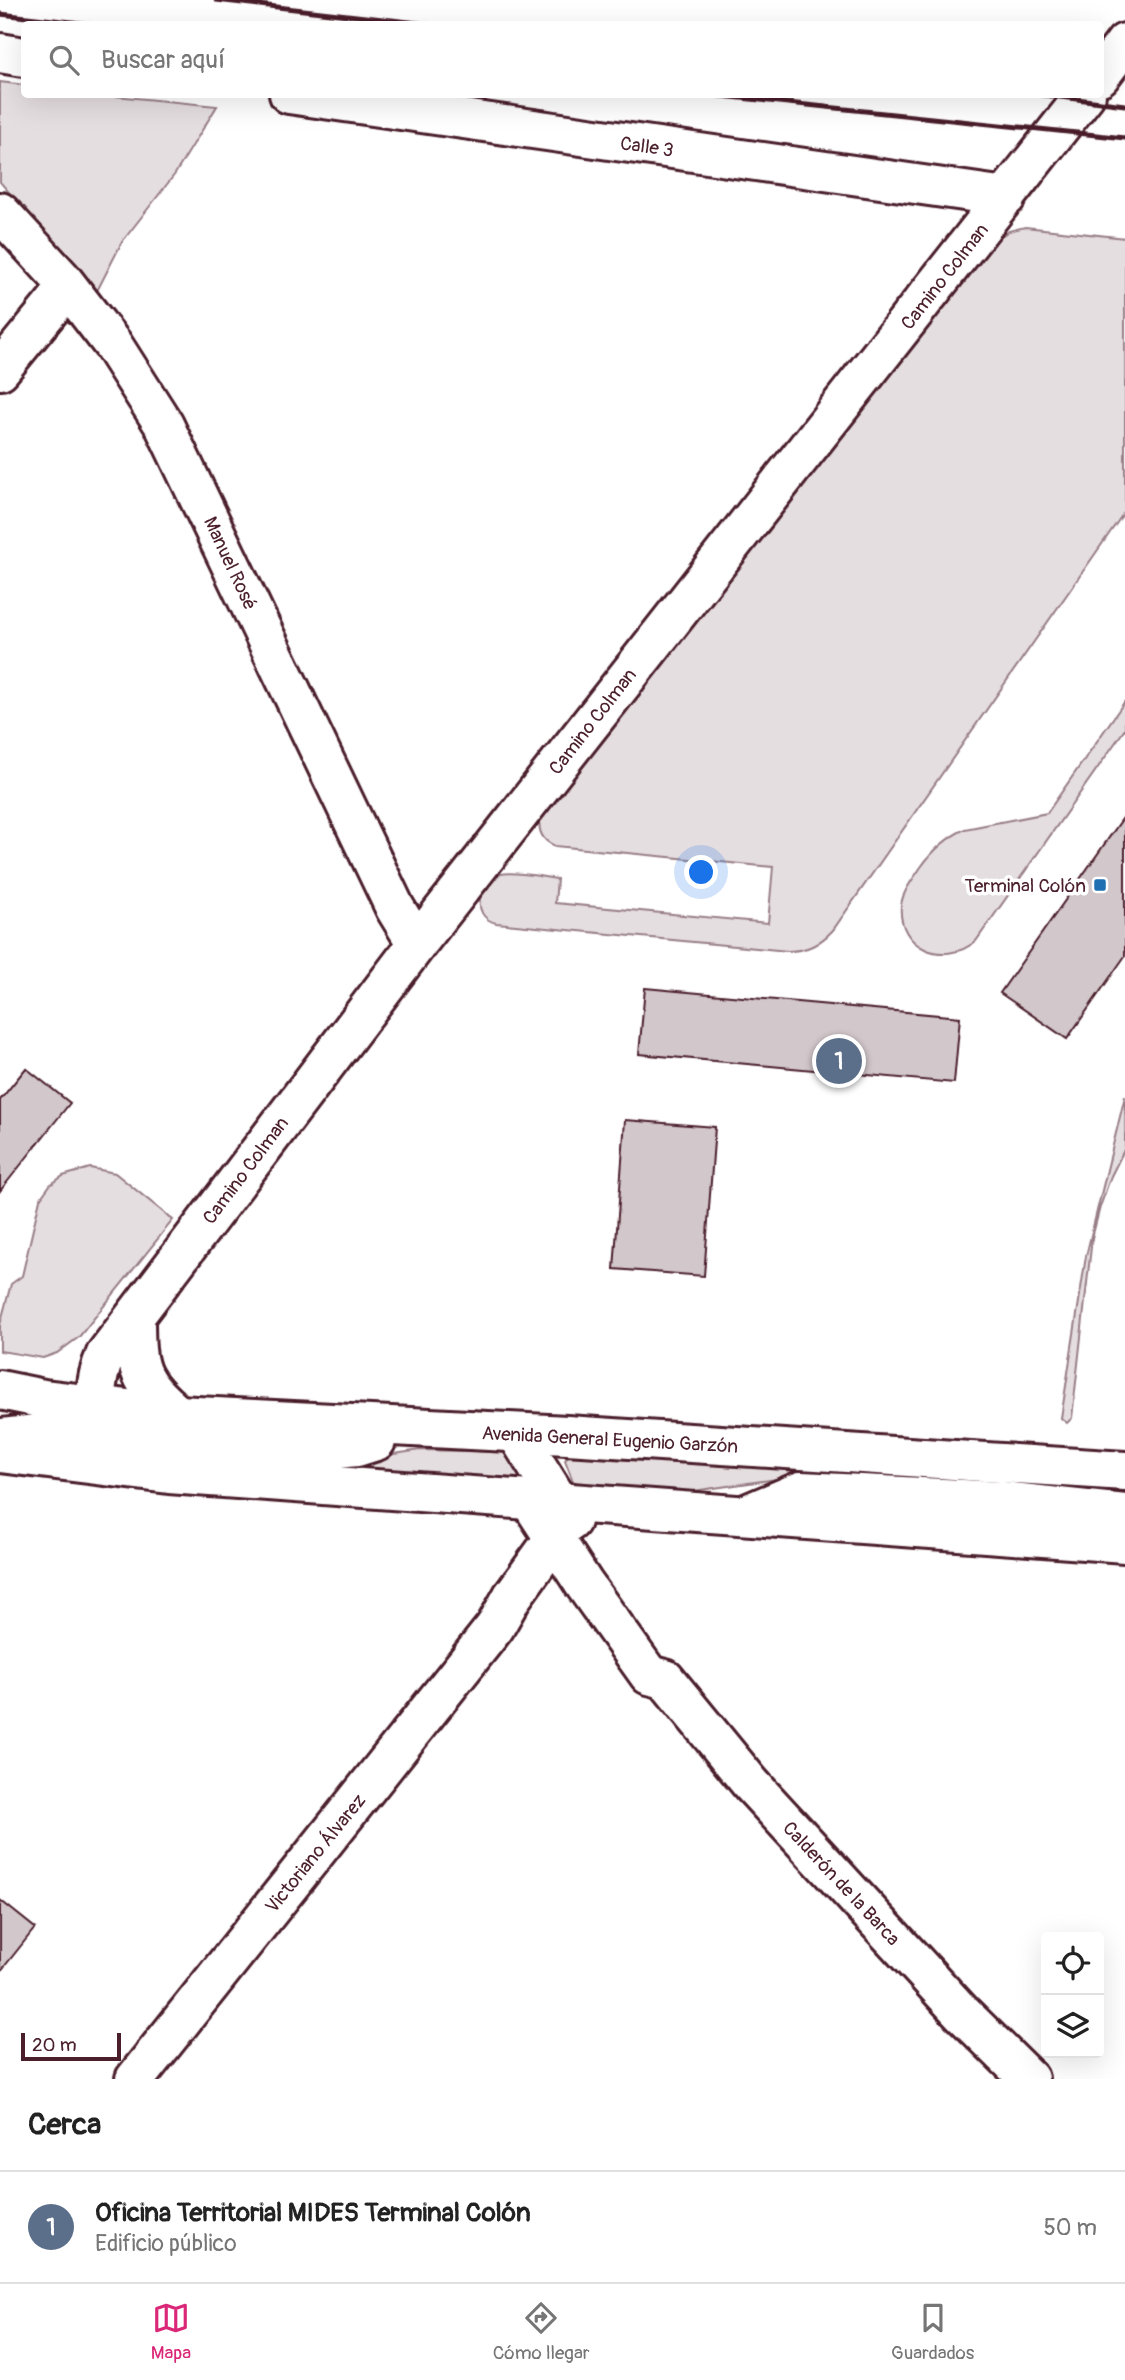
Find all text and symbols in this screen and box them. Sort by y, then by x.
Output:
search box [21,21,1104,98]
icon: search [45,41,83,79]
text: Buscar aquí [101,44,225,76]
street label: Calle 3 [619,131,675,163]
street label: Camino Colman [896,219,994,335]
street label: Manuel Rosé [198,513,262,614]
street label: Camino Colman [544,664,642,780]
your location [684,855,718,889]
place label: Terminal Colón [965,874,1086,898]
marker: Terminal Colón [1092,877,1108,893]
pin: 1 [816,1035,862,1087]
street label: Camino Colman [198,1112,294,1229]
street label: Avenida General Eugenio Garzón [481,1421,739,1459]
street label: Victoriano Álvarez [260,1789,371,1918]
street label: Calderón de la Barca [777,1816,905,1951]
map controls [1041,1932,1104,2058]
button: locate [1041,1932,1104,1995]
button: layers [1041,1995,1104,2058]
scale bar [21,2030,121,2062]
text: 20 m [32,2033,77,2057]
text: Cerca [28,2106,101,2143]
text: Oficina Territorial MIDES Terminal Colón [95,2197,531,2229]
text: 1 [47,2213,56,2242]
text: 50 m [1043,2213,1097,2242]
text: Edificio público [95,2229,237,2258]
tab: Mapa [151,2299,191,2365]
tab: Cómo llegar [493,2299,590,2365]
tab: Guardados [891,2299,974,2365]

